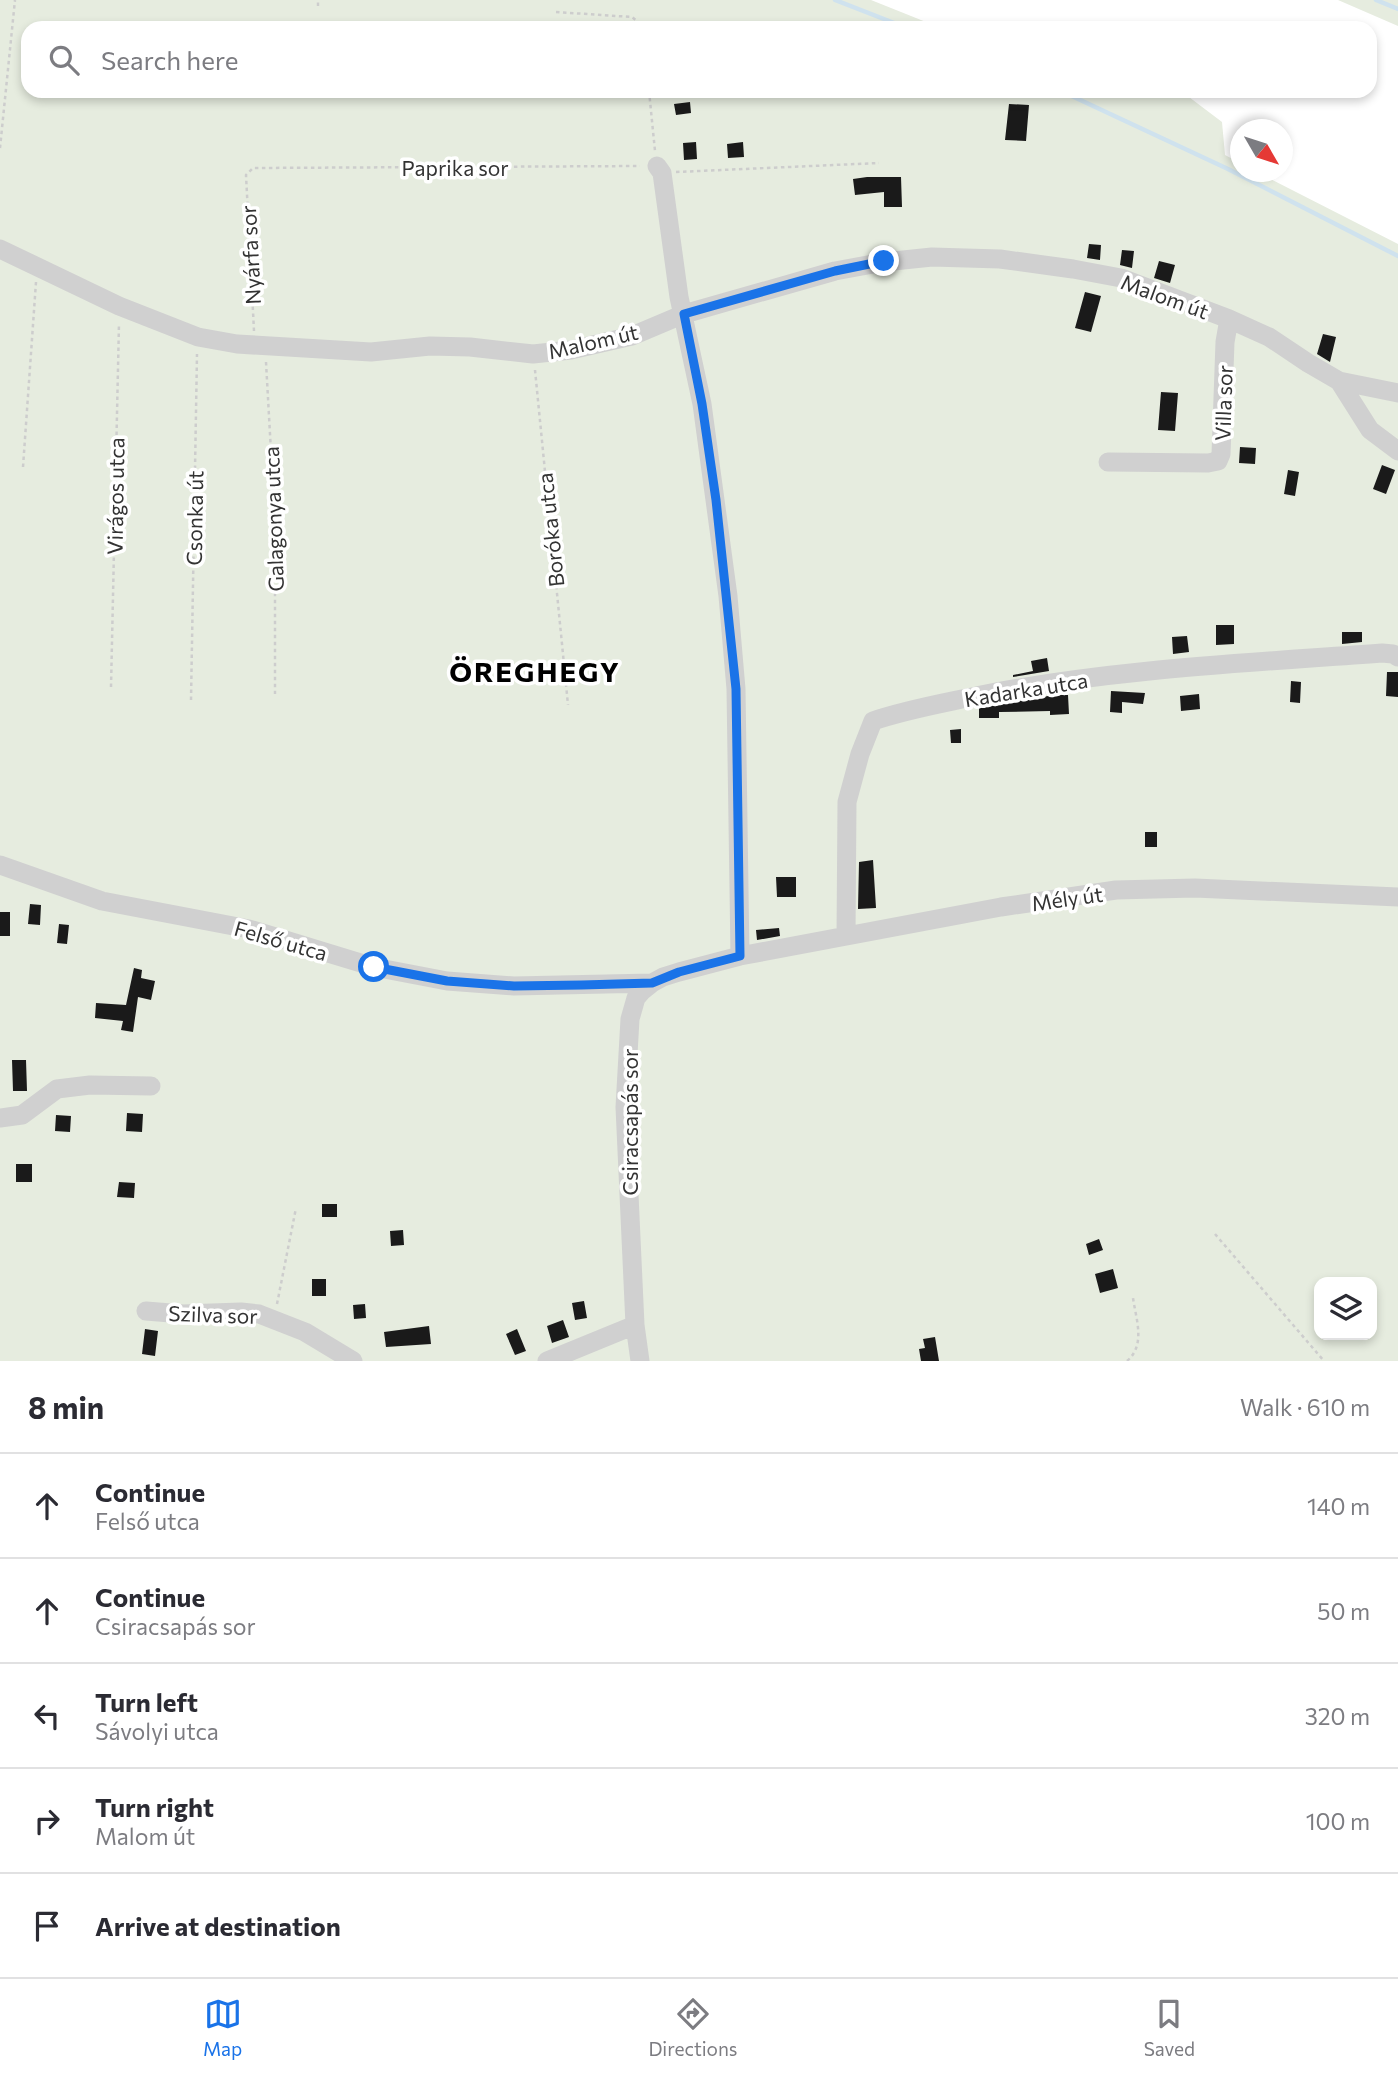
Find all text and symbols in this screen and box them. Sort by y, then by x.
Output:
search box [21,21,1377,98]
icon: search [45,41,83,79]
text: Search here [101,44,239,75]
north arrow [1230,119,1293,182]
street label: Paprika sor [401,155,509,180]
street label: Nyárfa sor [235,205,265,305]
route end [868,245,899,276]
street label: Malom út [1118,269,1212,323]
street label: Malom út [546,319,640,363]
street label: Villa sor [1209,365,1237,441]
street label: Virágos utca [101,437,129,555]
street label: Galagonya utca [258,446,288,592]
street label: Csonka út [181,470,207,566]
street label: Boróka utca [532,472,568,588]
district label: ÖREGHEGY [449,654,621,688]
street label: Kadarka utca [963,667,1089,711]
street label: Mély út [1030,881,1104,915]
street label: Felső utca [232,915,330,965]
route start [358,951,389,982]
street label: Csiracsapás sor [617,1049,642,1195]
map controls [1314,1277,1377,1340]
button: layers [1314,1277,1377,1340]
street label: Szilva sor [168,1300,258,1328]
text: 8 min [28,1388,104,1425]
text: Walk · 610 m [1240,1393,1370,1421]
text: Continue [95,1476,205,1507]
icon: ahead [28,1487,66,1525]
text: 140 m [1307,1492,1370,1520]
text: Felső utca [95,1507,200,1535]
text: Continue [95,1581,205,1612]
icon: ahead [28,1592,66,1630]
text: 50 m [1317,1597,1370,1625]
text: Csiracsapás sor [95,1612,256,1640]
text: Turn left [95,1686,198,1717]
icon: left [28,1697,66,1735]
text: 320 m [1305,1702,1370,1730]
text: Sávolyi utca [95,1717,219,1745]
text: Turn right [95,1791,214,1822]
icon: right [28,1802,66,1840]
text: 100 m [1306,1807,1370,1835]
text: Malom út [95,1822,195,1850]
icon: arrive [28,1907,66,1945]
text: Arrive at destination [95,1910,341,1941]
tab: Map [203,1995,242,2060]
tab: Directions [648,1995,738,2060]
tab: Saved [1144,1995,1195,2060]

